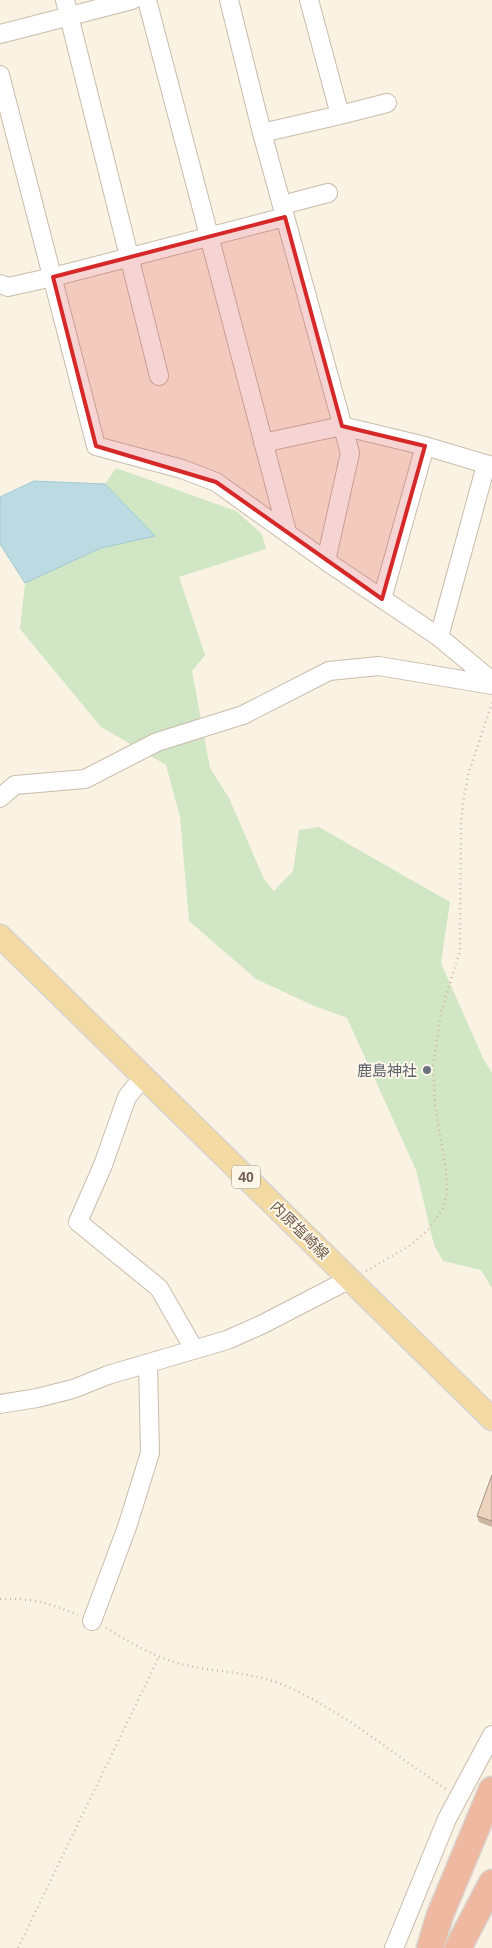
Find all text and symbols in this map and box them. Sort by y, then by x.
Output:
place label: 鹿島神社 [357,1062,417,1079]
marker: 鹿島神社 [421,1064,433,1076]
road number: 40 [232,1166,260,1188]
street label: 内原塩崎線 [267,1197,333,1263]

